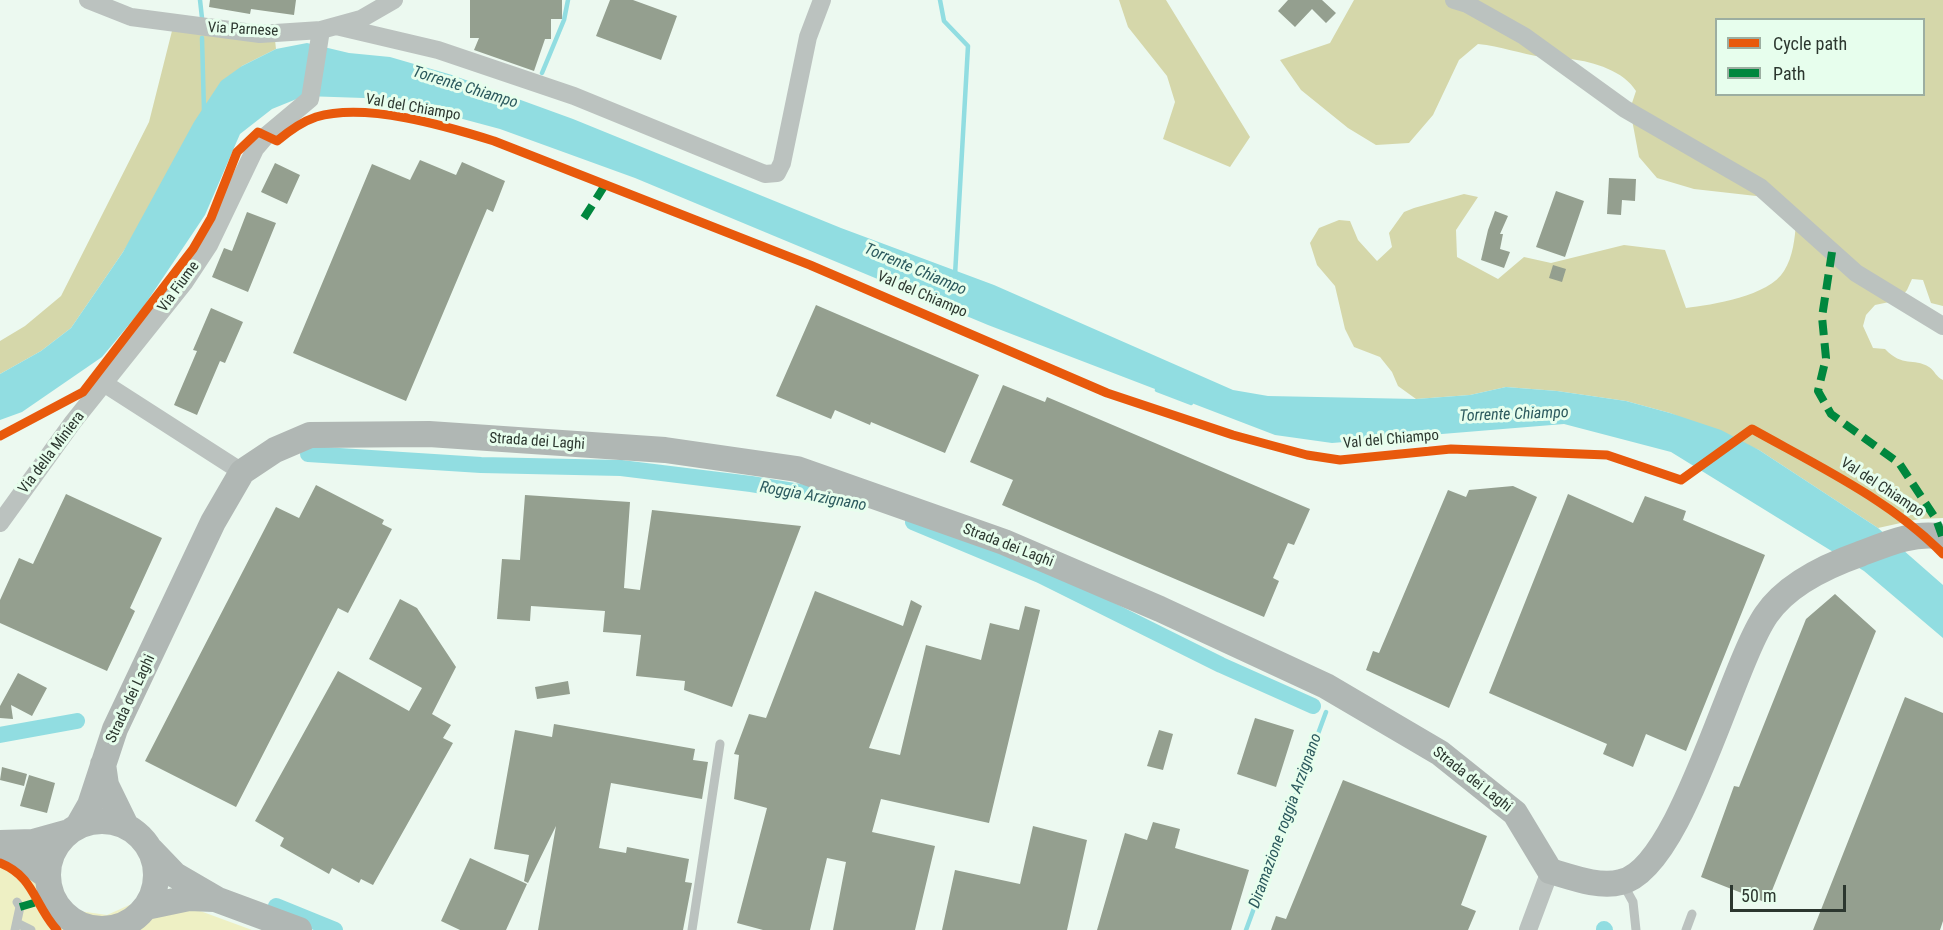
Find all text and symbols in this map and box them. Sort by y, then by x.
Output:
legend [1715,18,1925,96]
street label: Via Parnese [207,19,279,41]
text: Cycle path [1773,33,1847,54]
water label: Torrente Chiampo [410,63,520,113]
text: Path [1773,63,1806,84]
street label: Val del Chiampo [364,91,462,125]
water label: Torrente Chiampo [861,240,969,300]
street label: Via Fiume [154,258,204,316]
street label: Val del Chiampo [874,268,970,322]
water label: Torrente Chiampo [1459,404,1569,426]
street label: Via della Miniera [15,408,89,498]
street label: Val del Chiampo [1342,427,1440,453]
street label: Strada dei Laghi [489,430,585,454]
street label: Val del Chiampo [1837,454,1927,522]
water label: Roggia Arzignano [758,478,868,516]
street label: Strada dei Laghi [960,520,1056,572]
street label: Strada dei Laghi [103,652,159,746]
water label: Diramazione roggia Arzignano [1245,731,1327,911]
street label: Strada dei Laghi [1429,744,1515,816]
scale bar [1733,873,1848,911]
text: 50 m [1741,885,1776,906]

